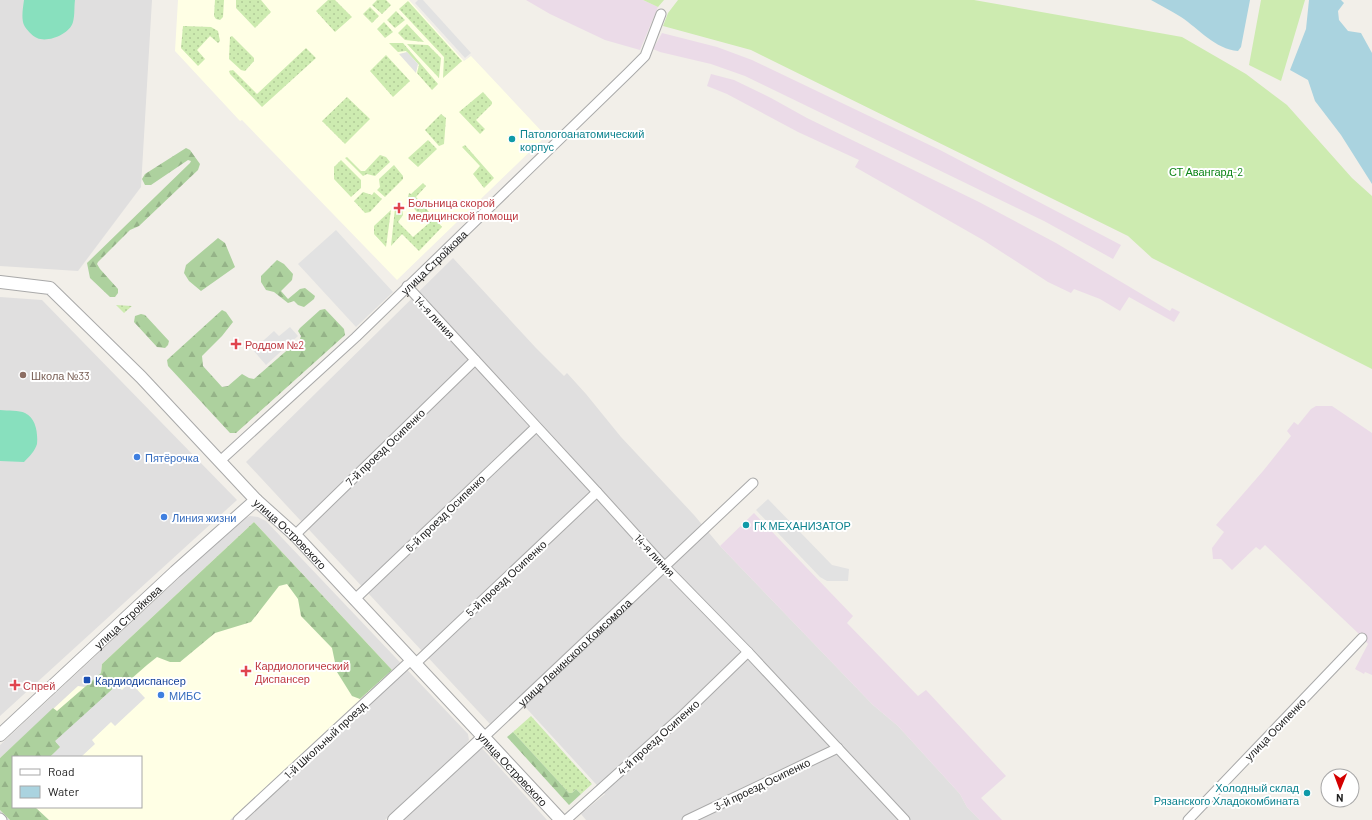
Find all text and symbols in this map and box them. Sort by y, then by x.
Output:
place label: Патологоанатомический корпус [520,127,644,153]
marker: Патологоанатомический корпус [507,134,517,144]
park label: СТ Авангард-2 [1169,165,1243,178]
place label: Больница скорой медицинской помощи [408,196,518,222]
marker: Больница скорой медицинской помощи [393,202,405,214]
street label: улица Стройкова [398,226,470,297]
street label: 14-я линия [412,293,458,341]
marker: Роддом №2 [230,338,242,350]
place label: Роддом №2 [245,338,304,351]
place label: Школа №33 [31,369,90,382]
marker: Школа №33 [18,370,28,380]
street label: 7-й проезд Осипенко [343,406,427,488]
place label: Пятёрочка [145,451,200,464]
marker: Пятёрочка [132,452,142,462]
street label: 6-й проезд Осипенко [403,472,487,554]
street label: улица Островского [252,495,329,571]
place label: Линия жизни [172,511,237,524]
marker: Линия жизни [159,512,169,522]
place label: ГК МЕХАНИЗАТОР [754,519,851,532]
marker: ГК МЕХАНИЗАТОР [741,520,751,530]
street label: 14-я линия [632,531,678,579]
street label: 5-й проезд Осипенко [463,537,549,619]
street label: улица Стройкова [91,581,164,651]
street label: улица Ленинского Комсомола [515,595,634,708]
place label: Кардиологический Диспансер [255,659,349,685]
marker: Кардиологический Диспансер [240,665,252,677]
place label: Кардиодиспансер [95,674,186,687]
marker: Кардиодиспансер [82,675,92,685]
place label: Спрей [23,679,55,692]
marker: Спрей [10,680,20,690]
place label: МИБС [169,689,201,702]
marker: МИБС [156,690,166,700]
street label: улица Осипенко [1242,695,1308,763]
street label: 4-й проезд Осипенко [614,697,702,777]
street label: 1-й Школьный проезд [281,698,369,781]
street label: улица Островского [476,729,551,808]
street label: 3-й проезд Осипенко [712,755,812,813]
legend [12,756,142,808]
text: Road [48,764,75,778]
north arrow [1320,768,1360,808]
place label: Холодный склад Рязанского Хладокомбината [1154,781,1300,807]
text: Water [48,784,80,798]
marker: Холодный склад Рязанского Хладокомбината [1302,788,1312,798]
text: N [1336,792,1344,805]

